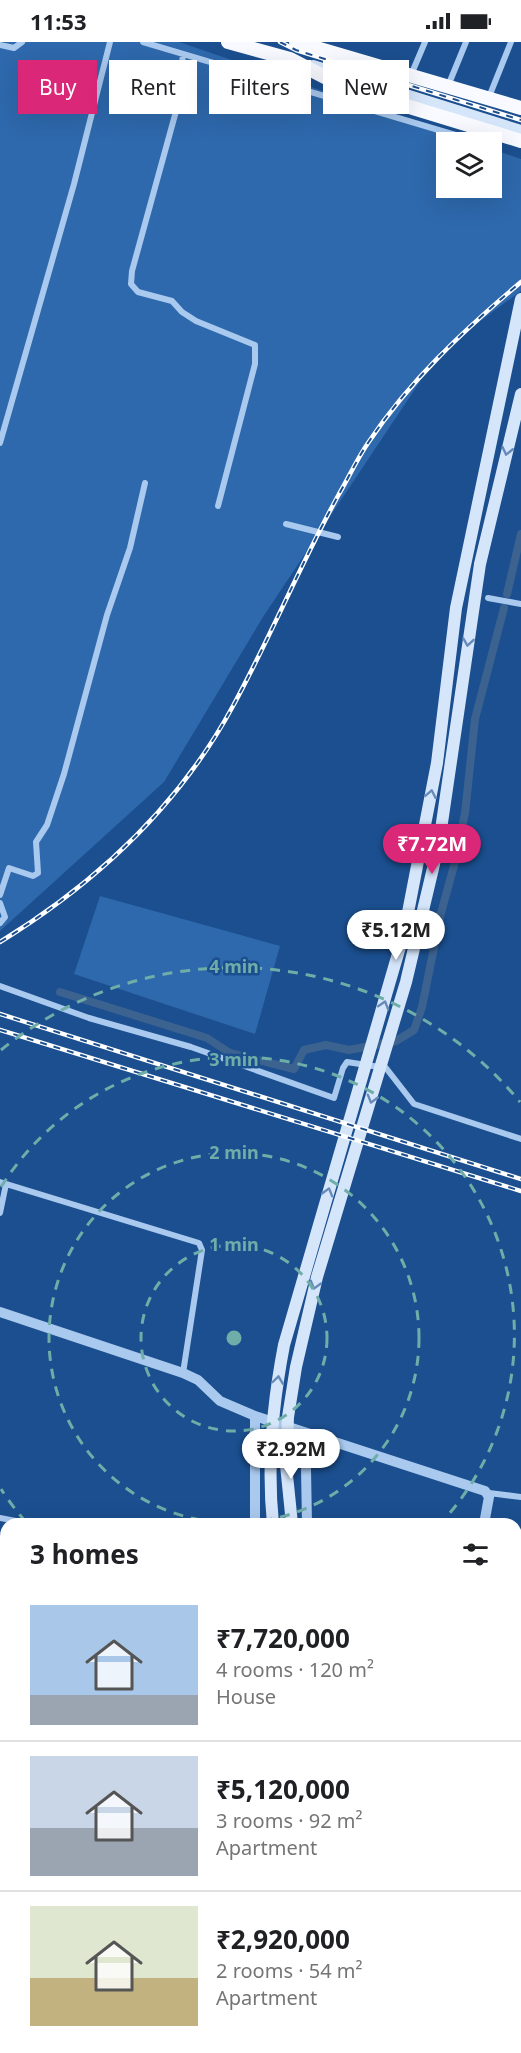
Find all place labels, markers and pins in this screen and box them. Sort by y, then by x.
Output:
pin: ₹7.72M [383,824,481,875]
pin: ₹5.12M [347,910,445,961]
centre of rings [224,1328,244,1348]
pin: ₹2.92M [242,1429,340,1480]

